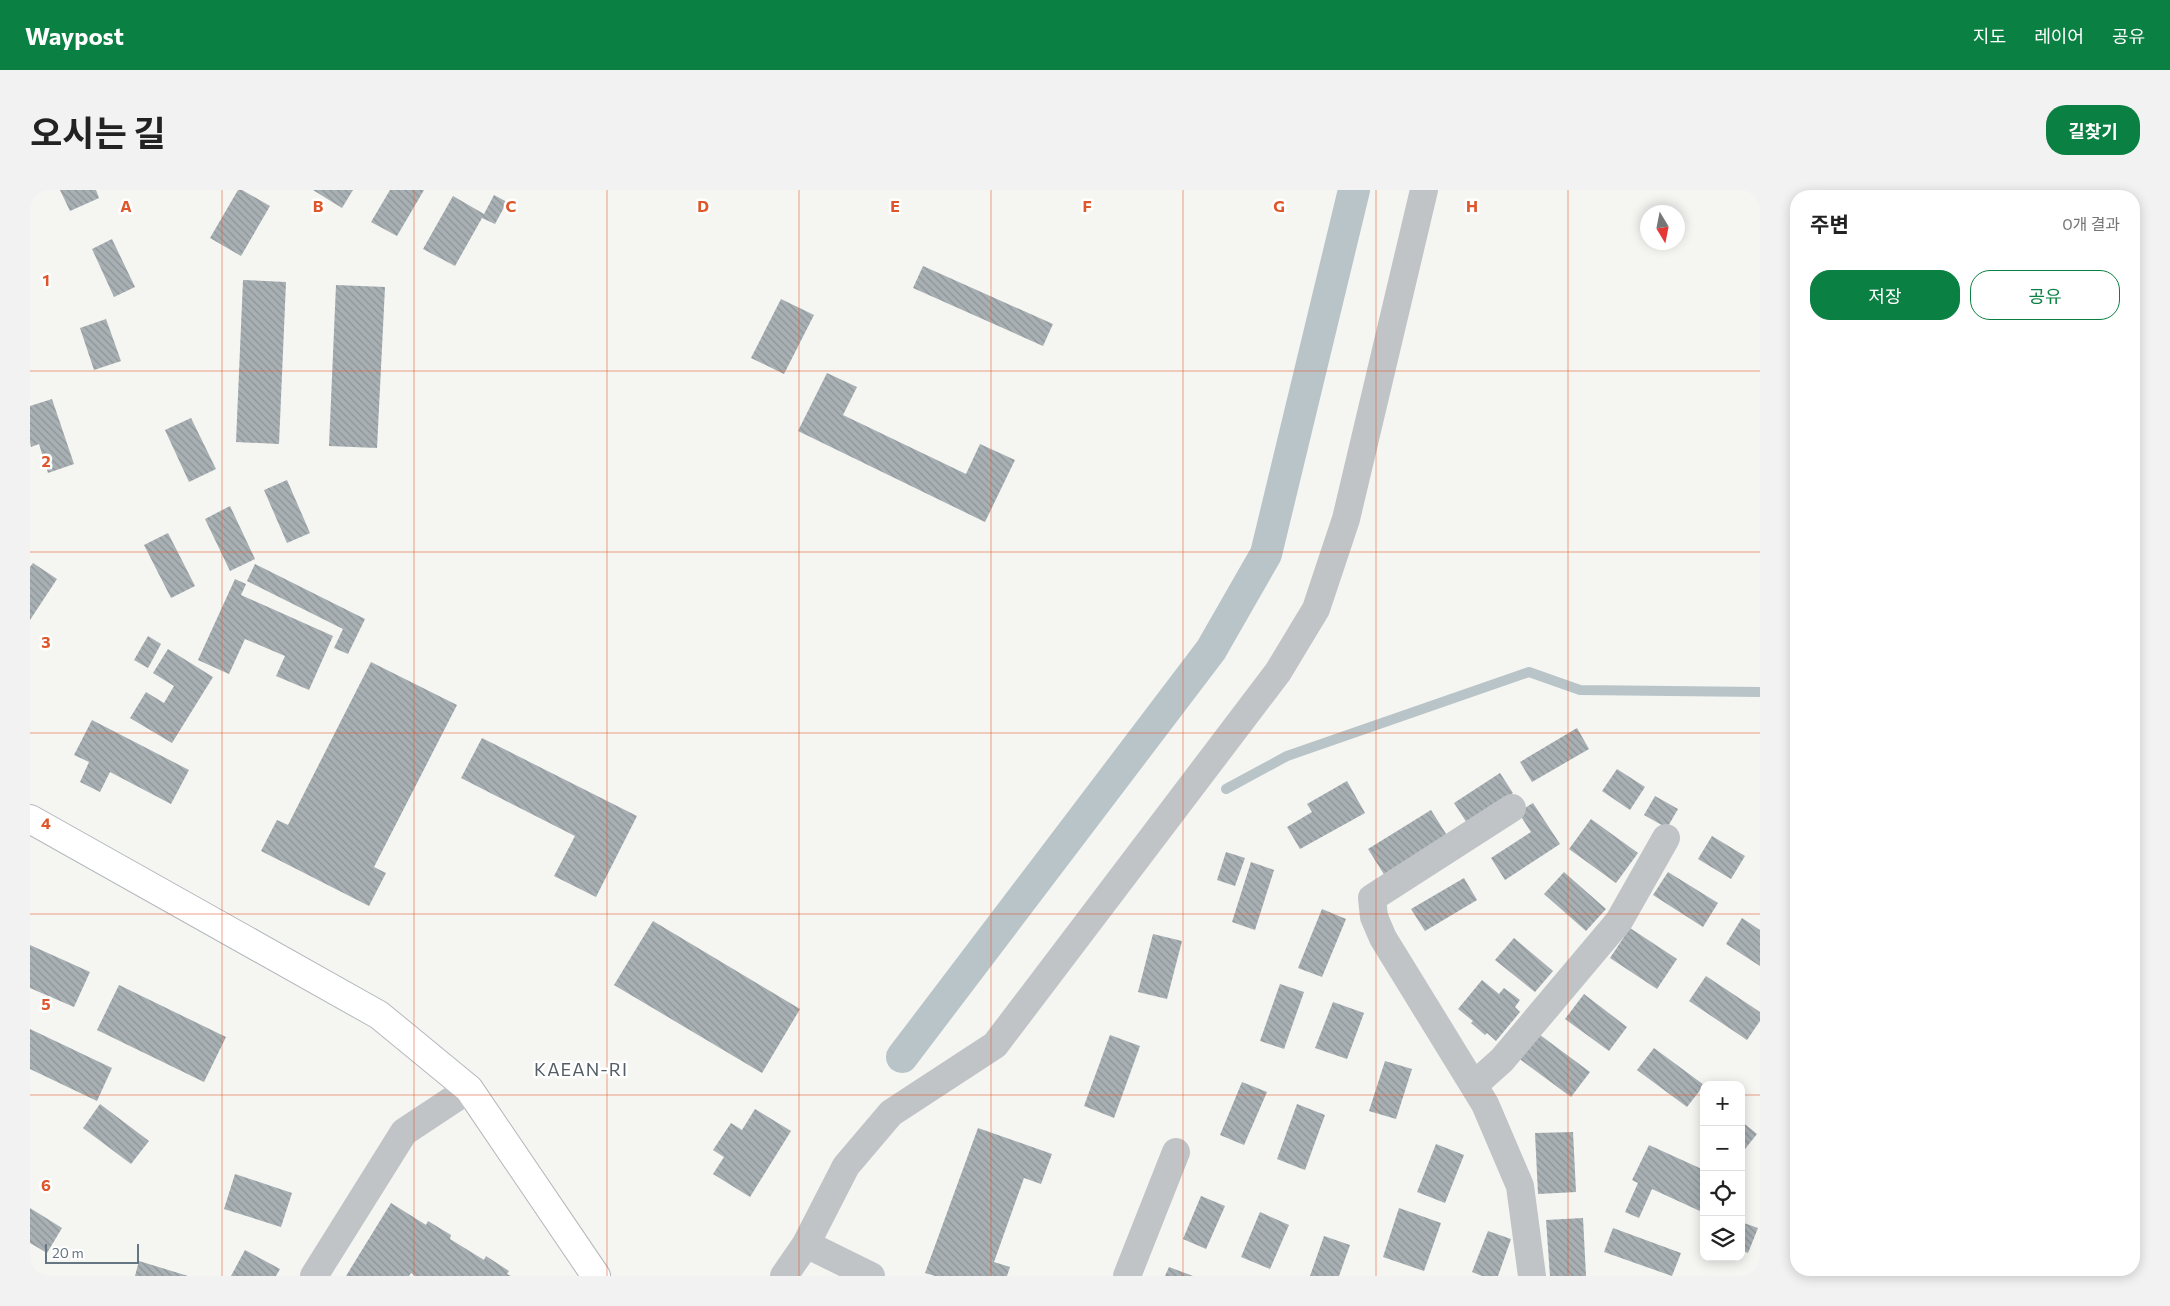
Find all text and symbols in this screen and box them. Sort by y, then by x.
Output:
text: Waypost [25,21,124,50]
text: 지도 [1973,25,2006,47]
text: 레이어 [2034,25,2084,47]
text: 공유 [2112,25,2145,47]
button: 길찾기 [2046,105,2140,155]
text: 오시는 길 [30,110,166,153]
text: A [120,196,132,215]
text: B [313,196,324,215]
text: C [506,196,517,215]
text: D [697,196,709,215]
text: E [890,196,900,215]
text: F [1082,196,1092,215]
text: G [1273,196,1285,215]
text: H [1466,196,1478,215]
north arrow [1640,205,1685,250]
text: 주변 [1810,211,1849,236]
text: 0개 결과 [2062,214,2120,233]
text: 1 [42,270,50,289]
button: 저장 [1810,270,1960,320]
button: 공유 [1970,270,2120,320]
text: 2 [41,451,51,470]
text: 3 [41,632,51,651]
text: 4 [41,813,51,832]
text: 5 [41,994,51,1013]
district label: KAEAN-RI [534,1058,628,1080]
map controls [1700,1081,1745,1261]
button: + [1700,1081,1745,1126]
button: − [1700,1126,1745,1171]
button: locate [1700,1171,1745,1216]
text: 6 [41,1175,51,1194]
button: layers [1700,1216,1745,1261]
scale bar [45,1241,139,1264]
text: 20 m [52,1244,84,1261]

